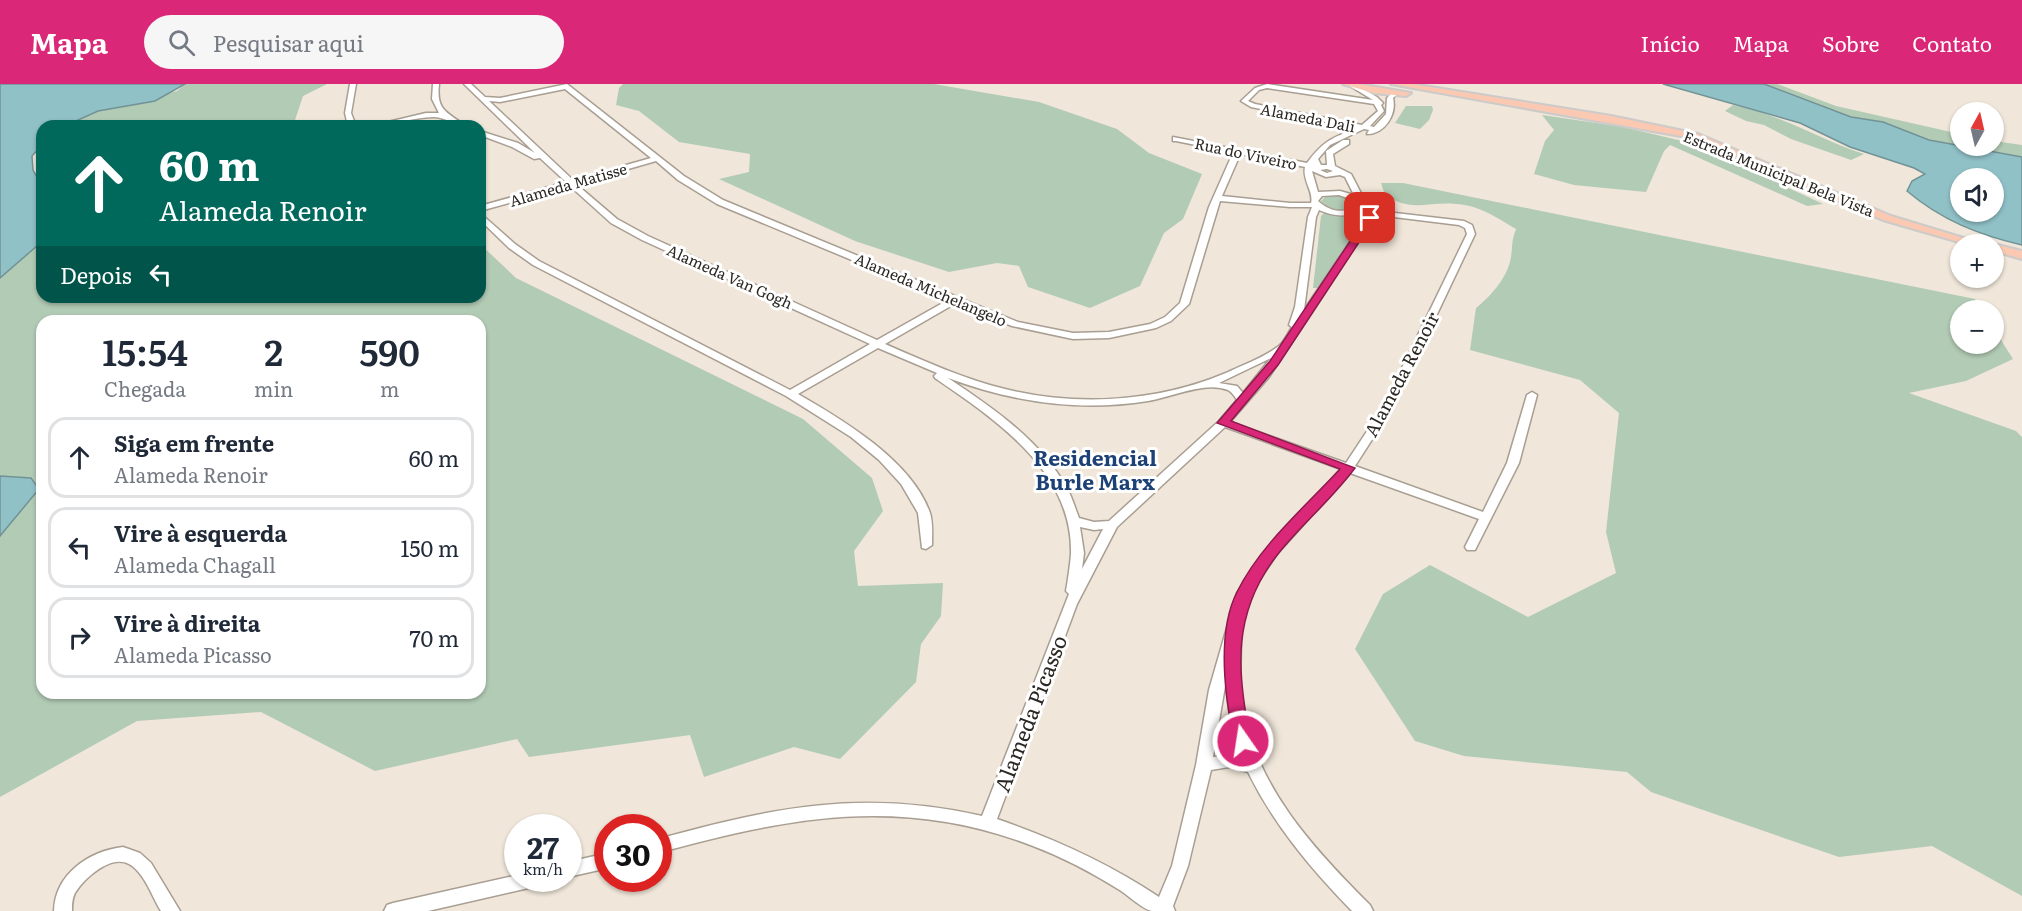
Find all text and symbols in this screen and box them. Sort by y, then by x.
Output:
search box [144,15,564,69]
text: Mapa [30,21,108,63]
icon: search [165,26,198,59]
text: Pesquisar aqui [213,26,364,59]
text: Início [1641,27,1700,58]
text: Mapa [1733,27,1789,58]
text: Sobre [1822,27,1879,58]
text: Contato [1912,27,1992,58]
street label: Alameda Dali [1259,97,1357,137]
north arrow [1950,102,2004,156]
map controls [1950,102,2004,354]
street label: Estrada Municipal Bela Vista [1680,124,1879,222]
street label: Rua do Viveiro [1193,131,1299,175]
text: 60 m [159,132,260,194]
icon: ahead [60,144,138,222]
street label: Alameda Matisse [507,156,630,212]
button: sound [1950,168,2004,222]
text: Alameda Renoir [159,189,367,229]
pin [1344,192,1395,243]
icon: arrive [1353,201,1386,234]
button: + [1950,234,2004,288]
street label: Alameda Van Gogh [663,238,797,314]
street label: Alameda Michelangelo [851,246,1011,332]
text: Depois [60,258,132,291]
icon: left [144,258,177,291]
button: − [1950,300,2004,354]
street label: Alameda Renoir [1357,306,1446,441]
text: 15:54 [102,324,188,377]
text: 2 [264,324,283,377]
text: 590 [359,324,420,377]
text: Chegada [104,373,186,403]
text: min [254,373,293,403]
text: m [380,373,399,403]
text: Siga em frente [114,426,274,459]
icon: ahead [63,441,96,474]
text: 60 m [409,441,459,474]
district label: Residencial Burle Marx [1033,441,1157,496]
text: Alameda Renoir [114,459,268,489]
text: Vire à esquerda [114,516,287,549]
icon: left [63,531,96,564]
text: 150 m [400,531,459,564]
text: Alameda Chagall [114,549,276,579]
text: Vire à direita [114,606,261,639]
icon: right [63,621,96,654]
text: 70 m [409,621,459,654]
street label: Alameda Picasso [985,630,1073,796]
text: Alameda Picasso [114,639,272,669]
position arrow [1211,709,1275,773]
speed limit sign: 30 [594,814,672,892]
text: 27 [527,824,559,868]
text: km/h [523,857,563,880]

